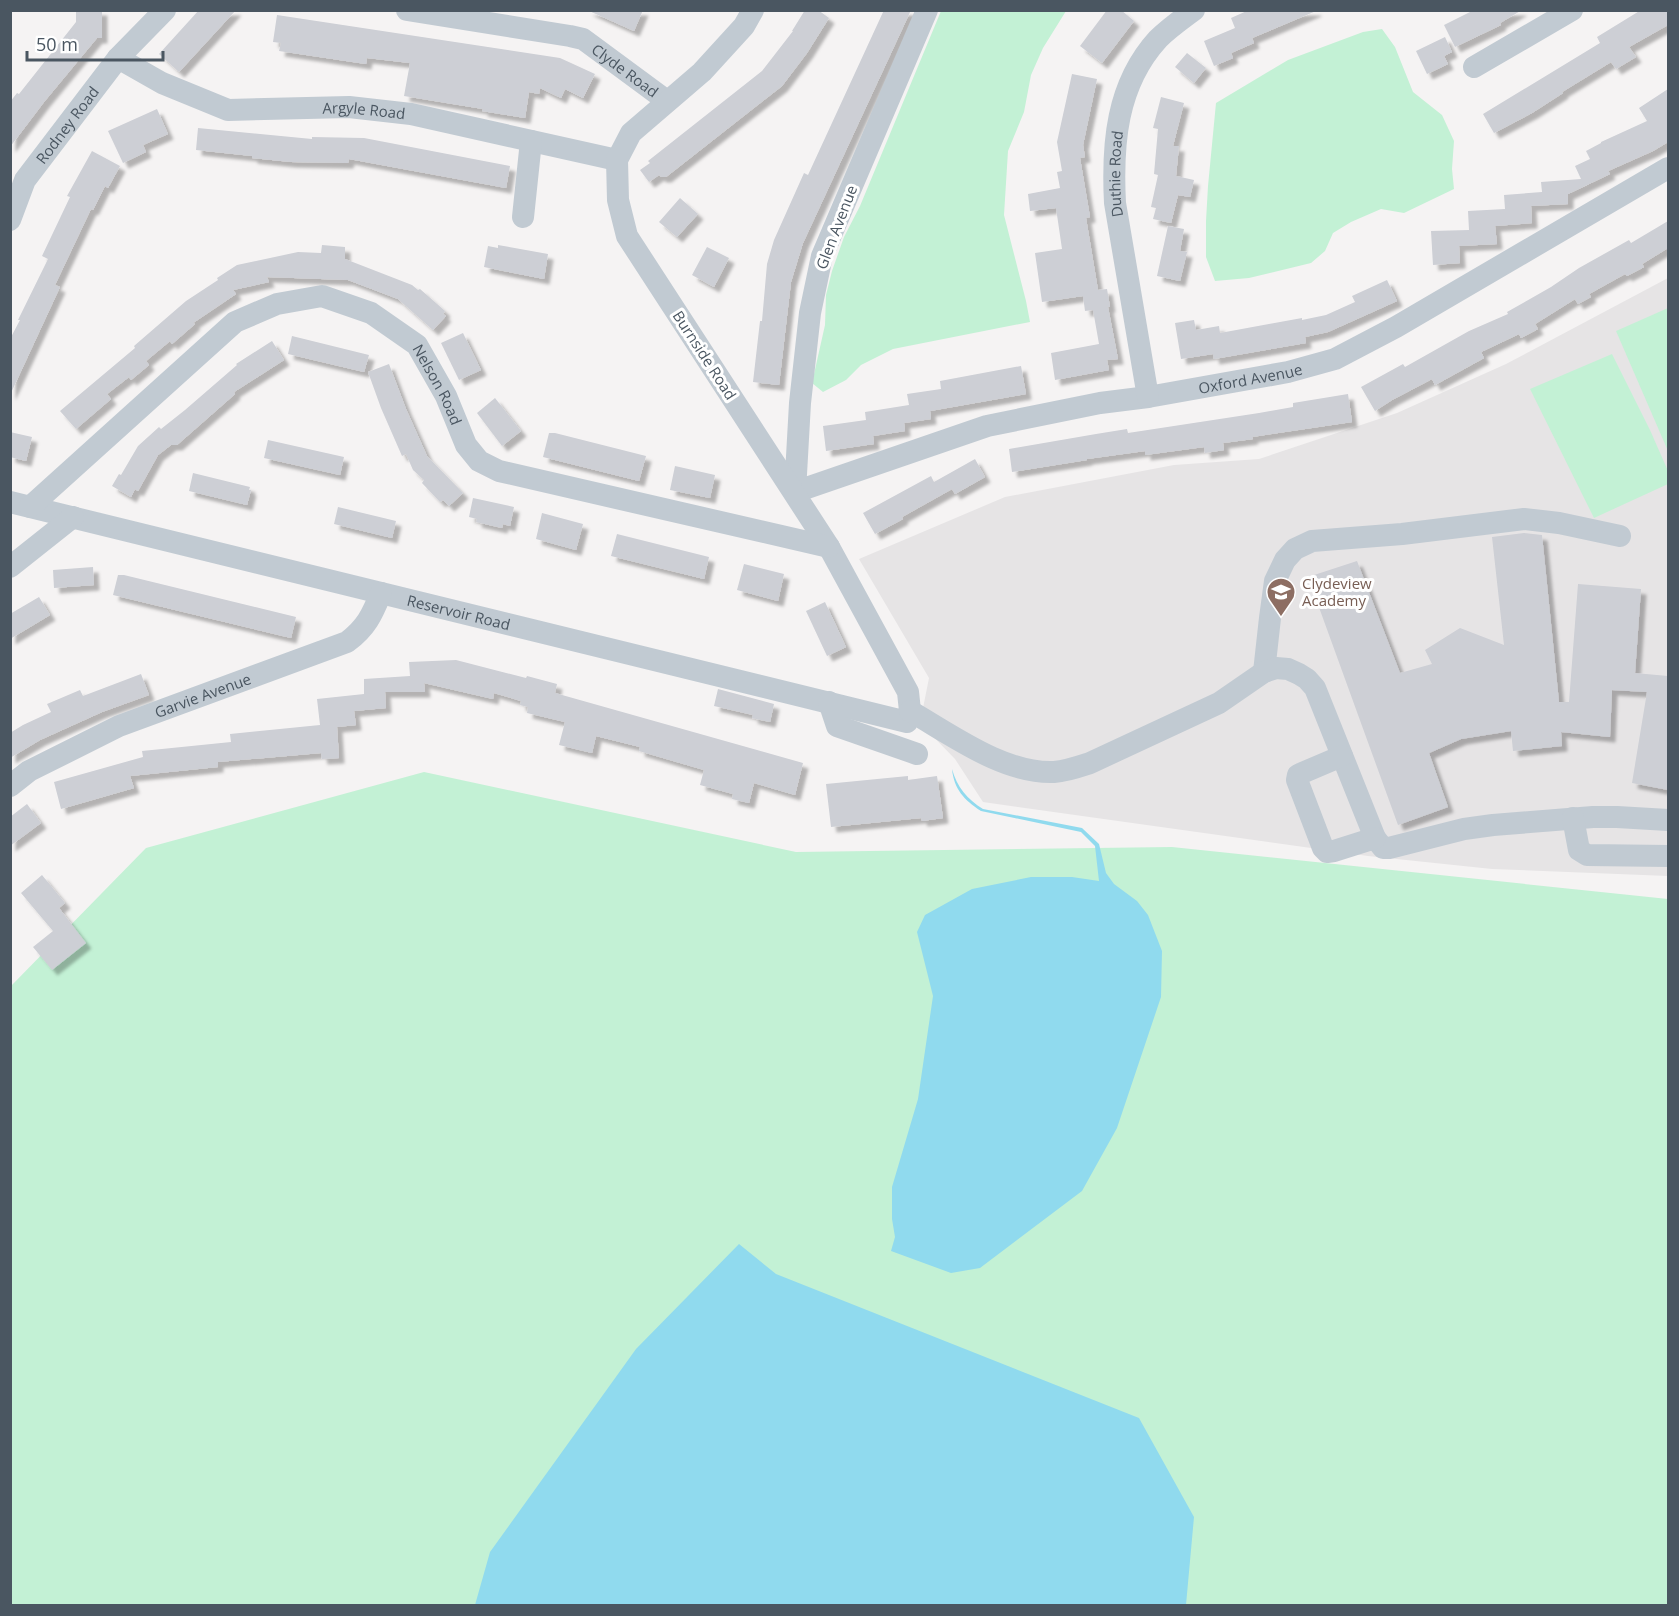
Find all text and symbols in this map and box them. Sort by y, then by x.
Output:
scale bar [27,24,164,62]
text: 50 m [36,32,78,56]
street label: Clyde Road [588,39,663,101]
street label: Rodney Road [31,82,103,168]
street label: Argyle Road [322,97,406,123]
street label: Duthie Road [1104,129,1127,219]
street label: Glen Avenue [811,182,861,272]
street label: Burnside Road [669,307,741,403]
street label: Nelson Road [408,340,467,428]
street label: Oxford Avenue [1197,359,1304,398]
place label: Clydeview Academy [1302,573,1372,610]
school or university icon: Clydeview Academy [1265,576,1297,618]
street label: Reservoir Road [405,590,512,634]
street label: Garvie Avenue [152,668,254,722]

